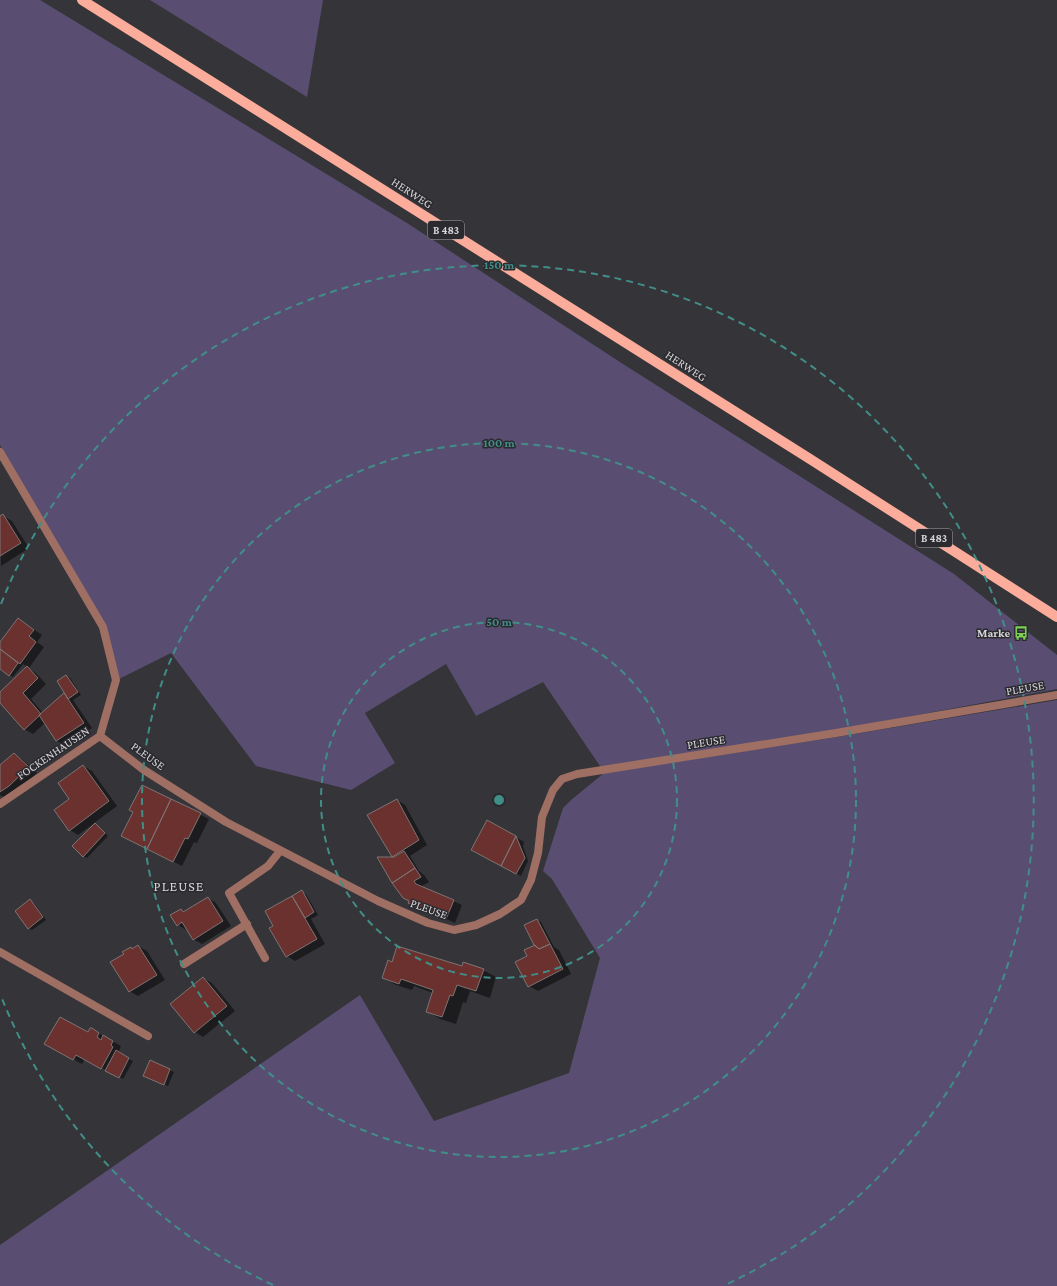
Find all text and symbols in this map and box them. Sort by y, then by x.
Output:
street label: HERWEG [389,175,435,212]
road number: B 483 [428,221,464,239]
text: 150 m [484,258,515,272]
street label: HERWEG [663,348,709,385]
text: 100 m [483,436,516,450]
road number: B 483 [916,529,952,547]
text: 50 m [486,615,513,629]
bus stop icon: Marke [1013,625,1029,641]
place label: Marke [977,626,1010,640]
street label: PLEUSE [1005,678,1046,698]
street label: FOCKENHAUSEN [14,723,92,782]
street label: PLEUSE [686,732,727,752]
street label: PLEUSE [128,739,168,773]
centre of rings [492,793,506,807]
district label: PLEUSE [154,878,204,894]
street label: PLEUSE [409,896,450,922]

